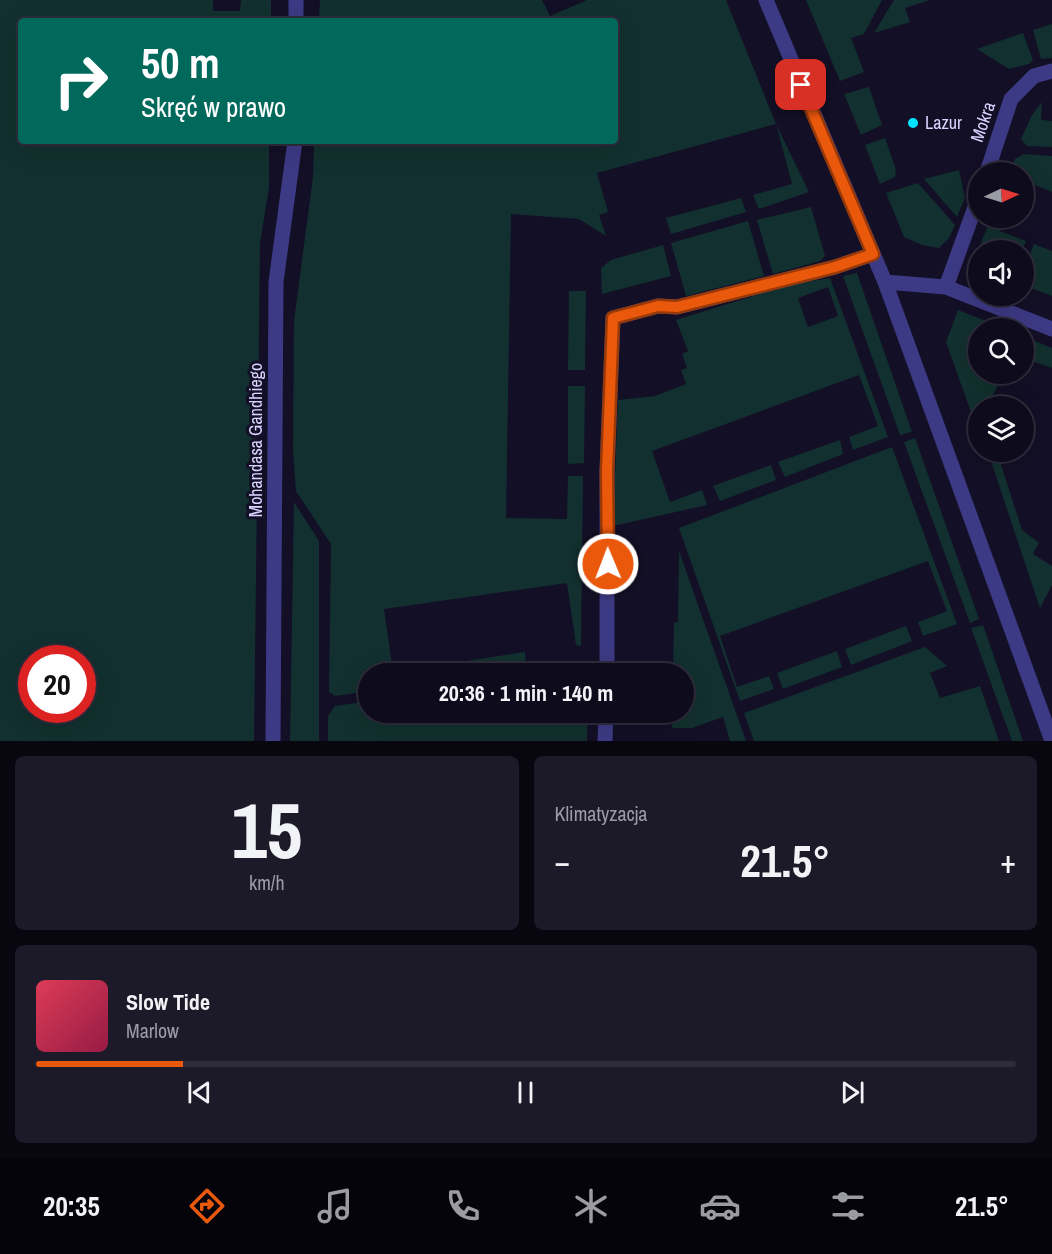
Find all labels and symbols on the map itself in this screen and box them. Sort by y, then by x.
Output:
pin [775,59,826,110]
street label: Mokra [964,98,1001,145]
place label: Lazur [925,110,962,135]
marker: Lazur [906,116,920,130]
north arrow [968,162,1034,228]
street label: Mohandasa Gandhiego [243,363,268,517]
position arrow [576,532,640,596]
speed limit sign: 20 [18,645,96,723]

